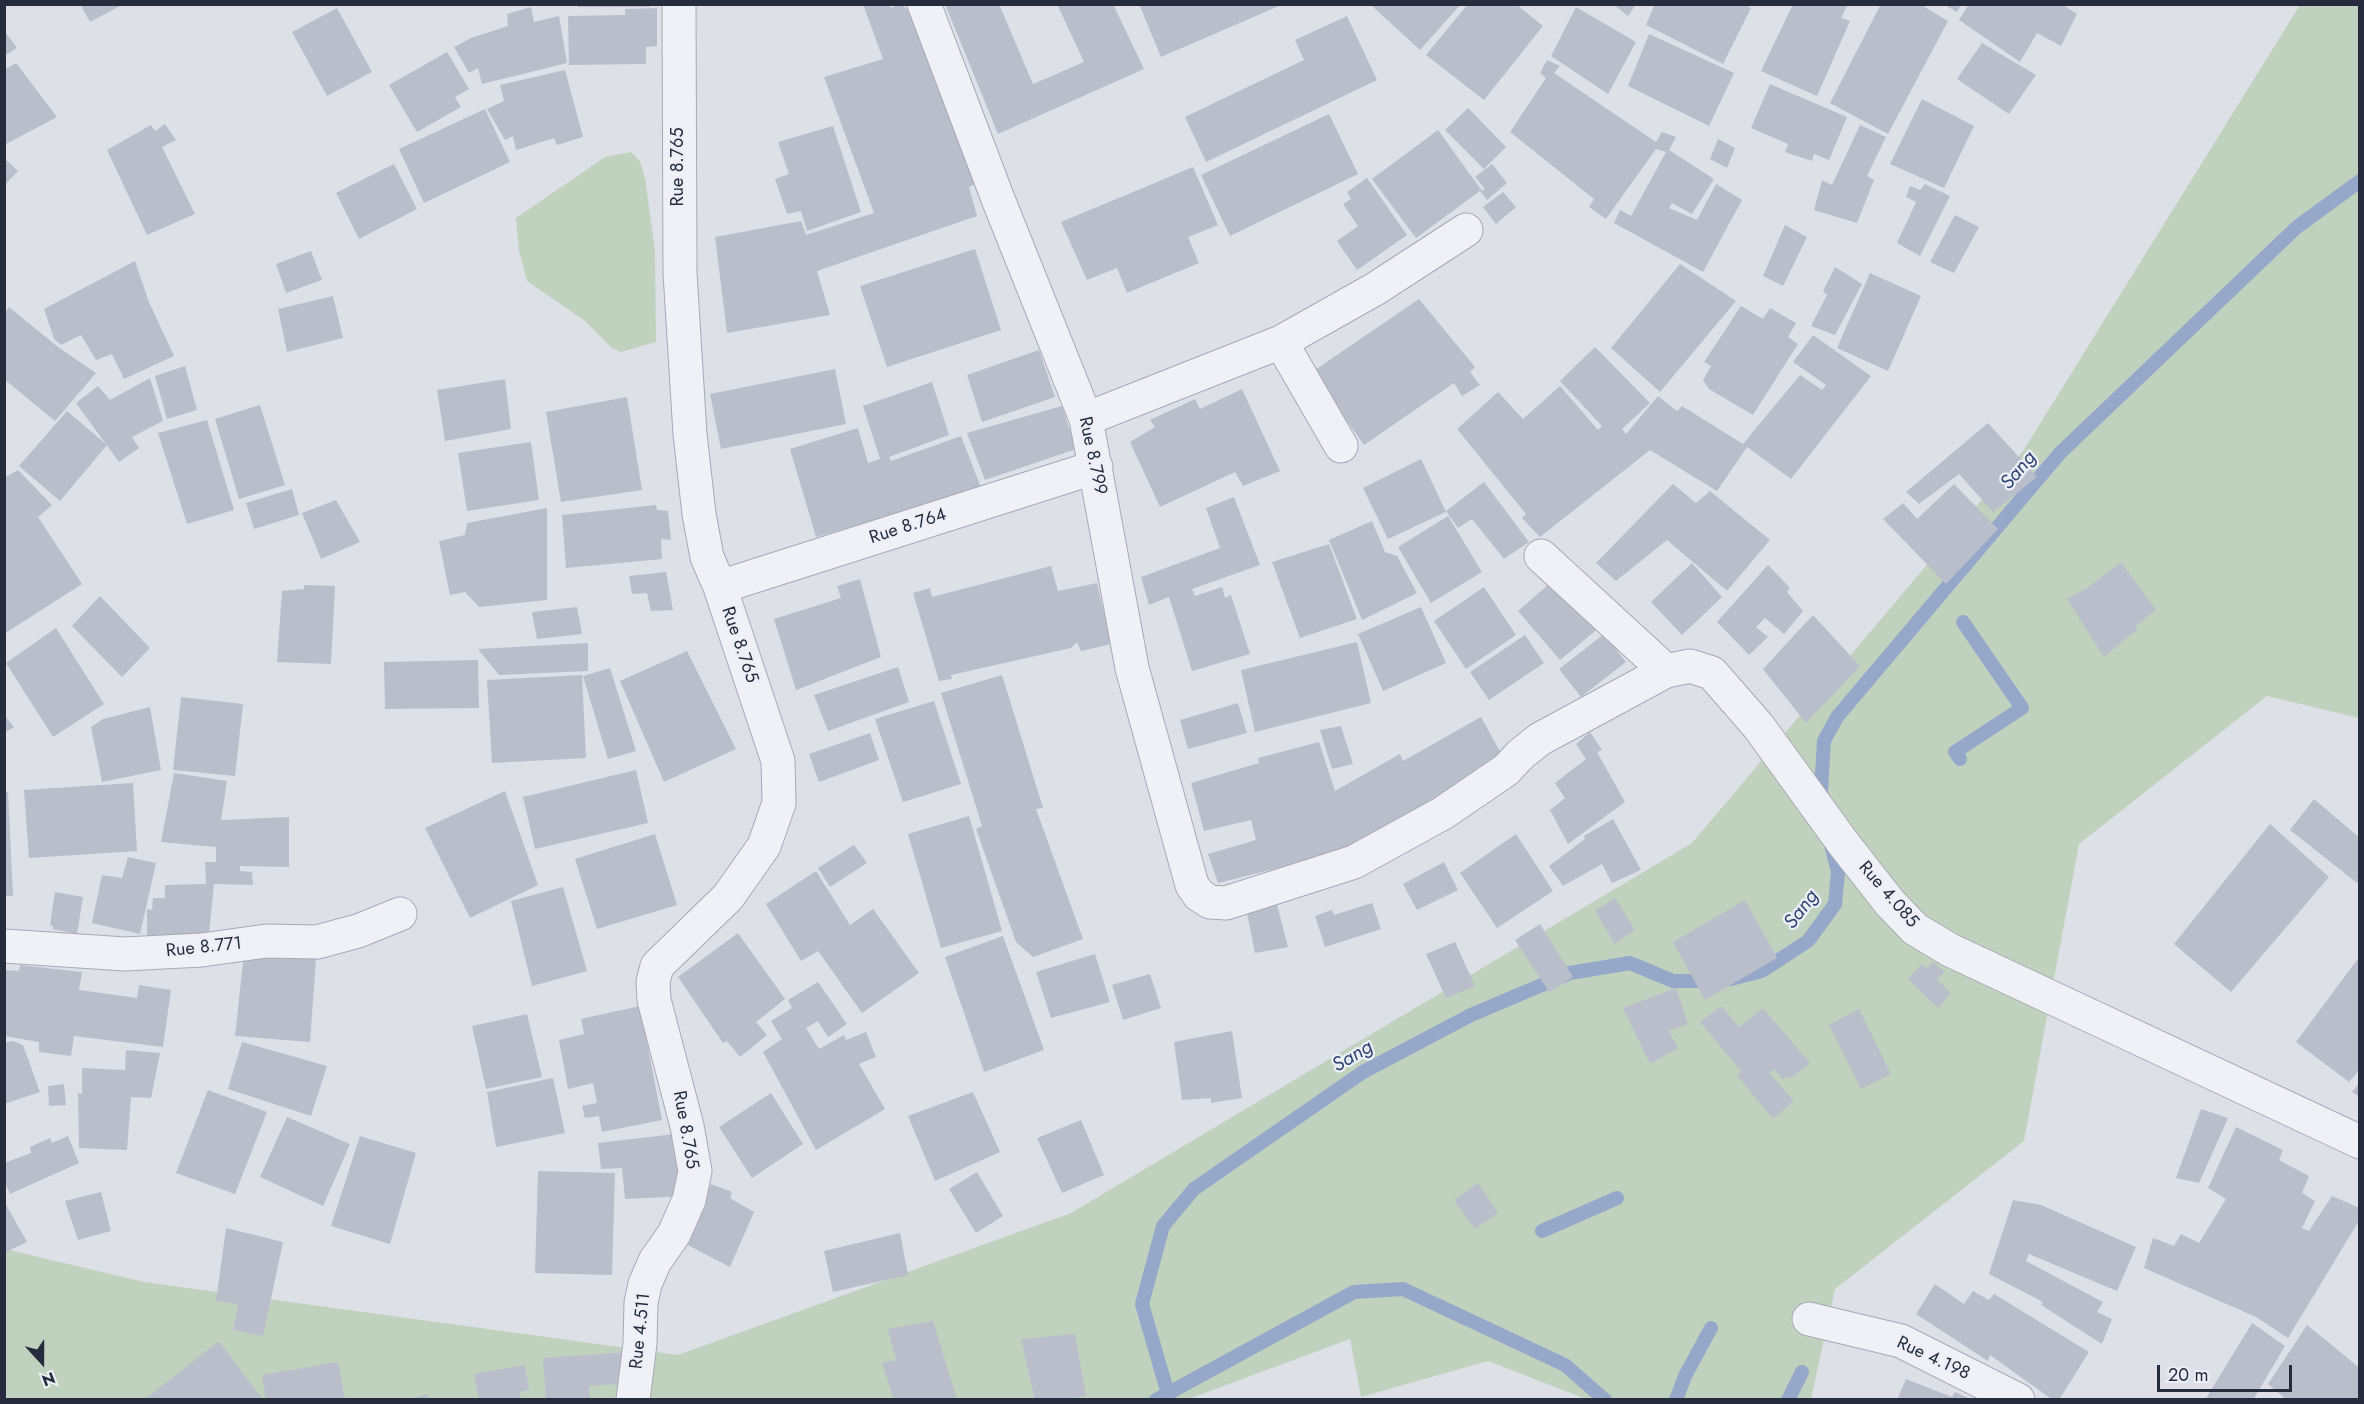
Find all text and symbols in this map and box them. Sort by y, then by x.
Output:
street label: Rue 8.765 [668,127,690,207]
street label: Rue 8.799 [1073,415,1111,497]
water label: Sang [1996,447,2042,495]
street label: Rue 8.764 [867,504,949,550]
street label: Rue 8.765 [716,604,762,686]
street label: Rue 4.085 [1853,857,1923,933]
water label: Sang [1779,886,1825,934]
street label: Rue 8.771 [165,933,243,963]
water label: Sang [1328,1036,1378,1078]
street label: Rue 8.765 [667,1089,703,1171]
street label: Rue 4.511 [626,1292,656,1370]
north arrow [12,1332,72,1392]
street label: Rue 4.198 [1893,1333,1973,1385]
scale bar [2160,1353,2295,1391]
text: 20 m [2168,1362,2208,1388]
text: N [39,1366,59,1392]

